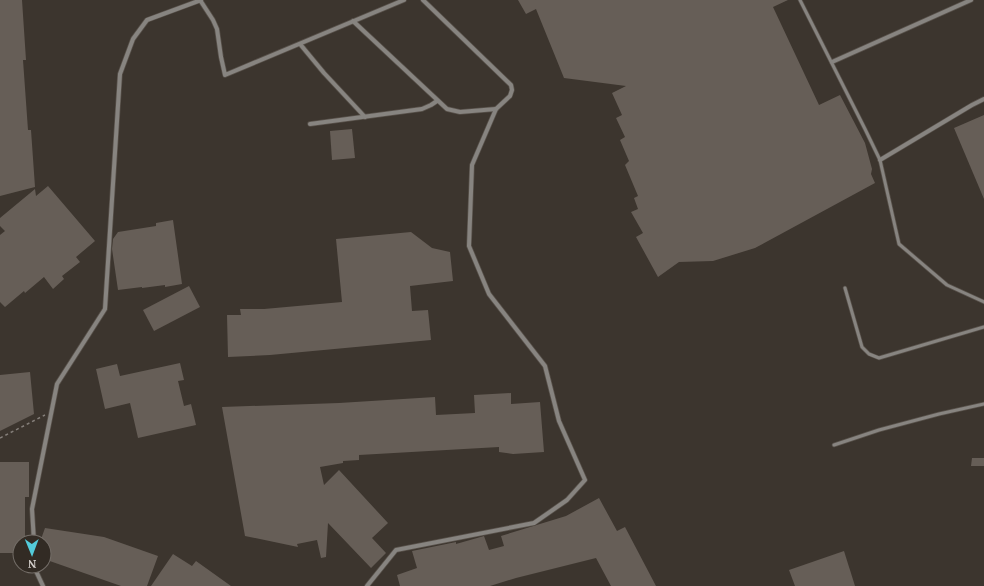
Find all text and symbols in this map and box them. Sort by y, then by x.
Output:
north arrow [12,534,52,574]
text: N [27,557,36,571]

